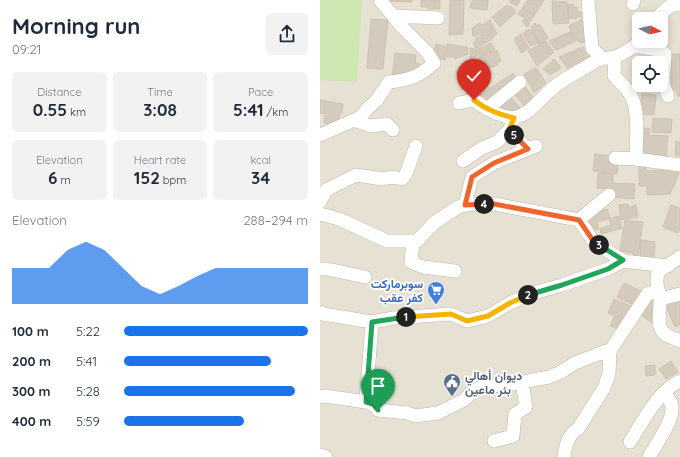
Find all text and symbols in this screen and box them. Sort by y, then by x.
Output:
text: Morning run [12,12,140,40]
north arrow [632,12,668,48]
map controls [632,12,668,92]
button: share [266,13,308,55]
text: 09:21 [12,41,41,57]
button: locate [632,56,668,92]
pin [457,59,491,100]
icon: check [463,65,485,87]
text: Distance [37,85,81,99]
text: Time [147,85,173,99]
text: Pace [248,85,273,99]
text: 0.55 [33,99,67,120]
text: 3:08 [143,99,177,120]
text: 5:41 [233,99,264,120]
text: km [67,105,86,119]
text: /km [264,105,288,119]
pin: 5 [504,125,524,145]
text: 5 [511,128,517,142]
text: Elevation [36,153,83,167]
text: Heart rate [134,153,186,167]
text: kcal [250,153,271,167]
text: 6 [48,167,58,188]
text: 152 [134,167,160,188]
text: 34 [251,167,270,188]
text: m [58,173,71,187]
text: bpm [160,173,186,187]
pin: 4 [474,194,494,214]
text: 4 [481,197,487,211]
text: Elevation [12,212,67,228]
text: 288–294 m [243,212,308,228]
pin: 3 [589,235,609,255]
text: 3 [596,238,602,252]
place label: سوبرماركت كفر عقب [371,276,424,306]
supermarket icon: سوبرماركت كفر عقب [426,280,446,305]
pin: 2 [518,285,538,305]
text: 2 [525,288,531,302]
pin: 1 [396,307,416,327]
text: 1 [404,310,408,324]
text: 100 m [12,323,49,339]
text: 5:22 [76,323,100,339]
text: 200 m [12,353,51,369]
text: 5:41 [76,353,97,369]
place label: ديوان أهالي بئر ماعين [465,368,522,398]
pin [361,369,395,410]
public building icon: ديوان أهالي بئر ماعين [442,372,462,397]
icon: arrive [367,375,389,397]
text: 300 m [12,383,51,399]
text: 5:28 [76,383,100,399]
text: 400 m [12,413,51,429]
text: 5:59 [76,413,100,429]

